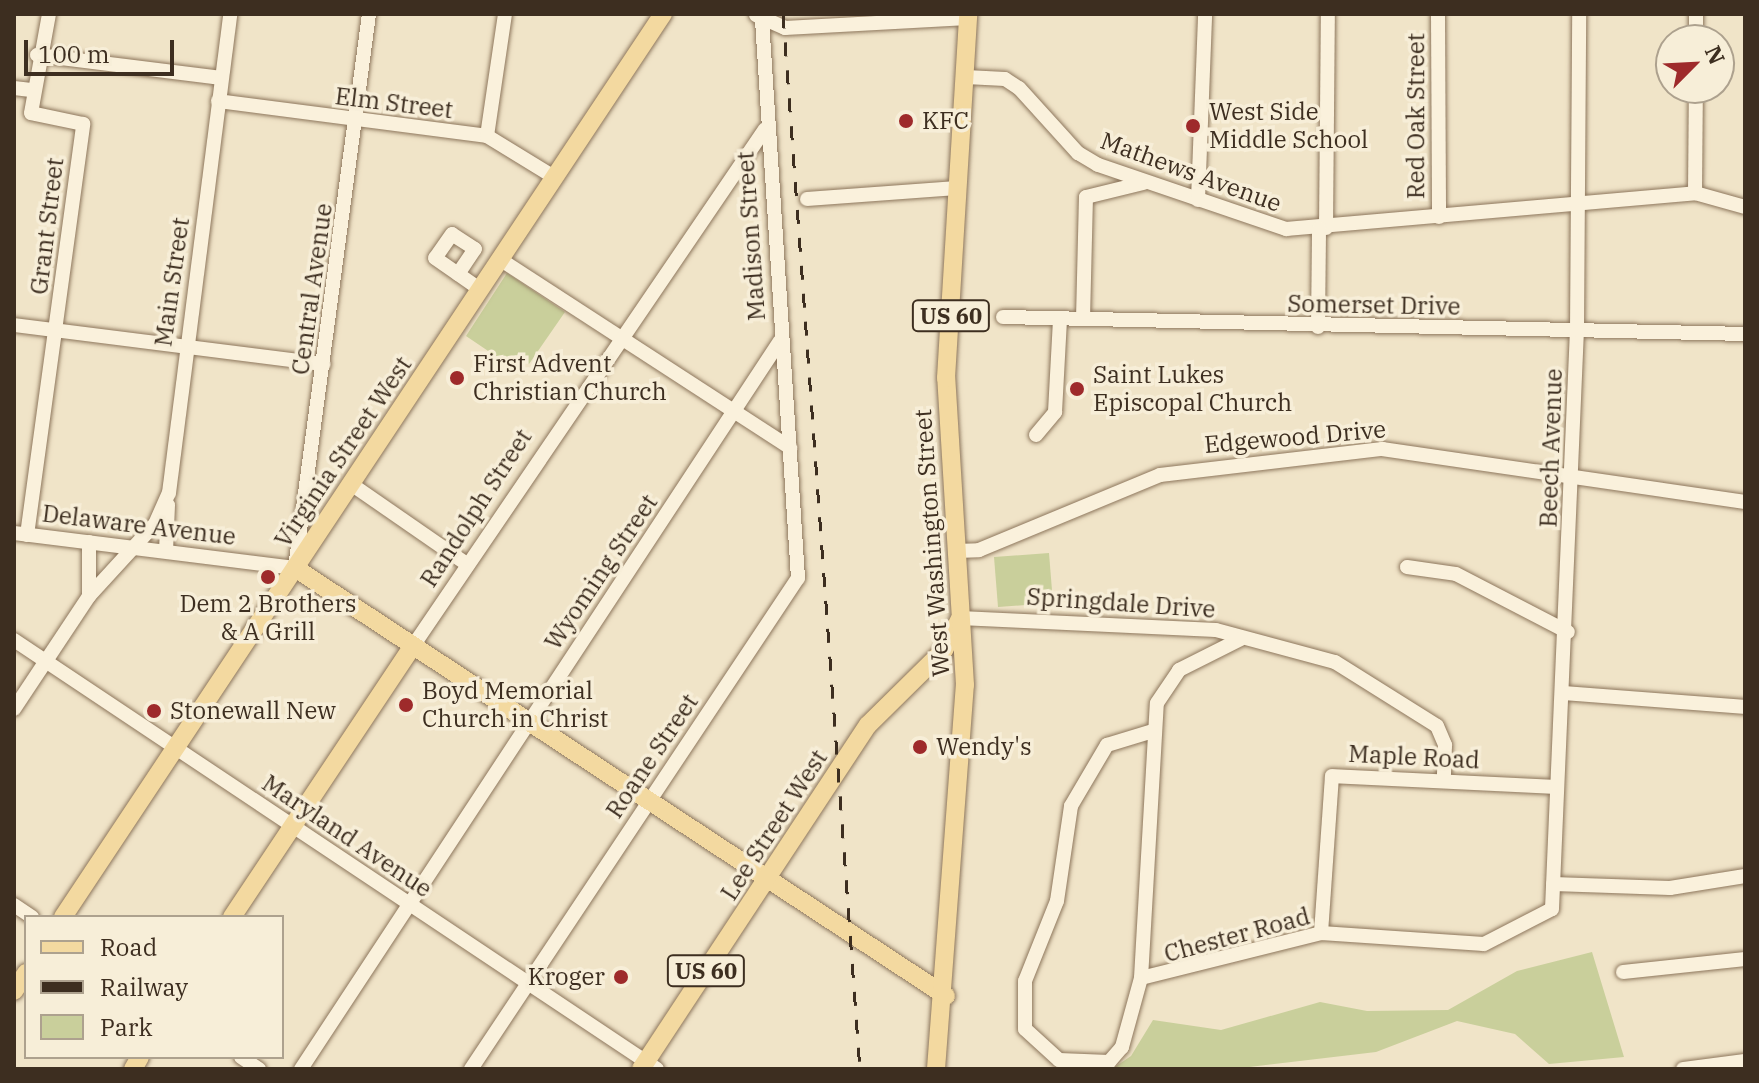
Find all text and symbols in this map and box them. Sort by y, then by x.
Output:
scale bar [28,24,178,74]
north arrow [1655,24,1735,104]
street label: Red Oak Street [1402,33,1430,199]
text: 100 m [38,38,110,70]
text: N [1699,41,1732,69]
street label: Elm Street [333,81,455,125]
place label: West Side Middle School [1209,98,1368,154]
place label: KFC [922,107,969,135]
marker: KFC [897,112,915,130]
marker: West Side Middle School [1184,117,1202,135]
street label: Mathews Avenue [1097,126,1285,218]
street label: Madison Street [731,150,771,322]
street label: Grant Street [24,156,70,296]
street label: Central Avenue [286,201,338,377]
street label: Main Street [149,216,195,348]
street label: Somerset Drive [1287,289,1461,321]
road number: US 60 [911,298,991,334]
place label: First Advent Christian Church [473,350,667,406]
street label: Virginia Street West [268,351,418,553]
place label: Saint Lukes Episcopal Church [1093,361,1292,417]
street label: Beech Avenue [1534,368,1568,528]
marker: First Advent Christian Church [448,369,466,387]
marker: Saint Lukes Episcopal Church [1068,380,1086,398]
street label: West Washington Street [908,408,956,678]
street label: Edgewood Drive [1203,415,1387,459]
street label: Randolph Street [414,424,538,592]
street label: Wyoming Street [538,489,664,655]
street label: Delaware Avenue [41,499,237,551]
marker: Dem 2 Brothers & A Grill [259,568,277,586]
street label: Springdale Drive [1026,582,1216,624]
place label: Dem 2 Brothers & A Grill [179,590,357,646]
place label: Boyd Memorial Church in Christ [422,677,608,733]
street label: Roane Street [600,688,704,824]
marker: Boyd Memorial Church in Christ [397,696,415,714]
place label: Stonewall New [170,697,336,725]
marker: Stonewall New [145,702,163,720]
place label: Wendy's [936,733,1032,761]
marker: Wendy's [911,738,929,756]
street label: Maple Road [1348,739,1480,775]
street label: Lee Street West [715,744,833,906]
street label: Maryland Avenue [257,769,437,903]
street label: Chester Road [1161,902,1313,968]
legend [24,915,284,1059]
text: Road [100,931,157,963]
road number: US 60 [666,953,746,989]
place label: Kroger [528,963,605,991]
marker: Kroger [612,968,630,986]
text: Railway [100,971,188,1003]
text: Park [100,1011,152,1043]

